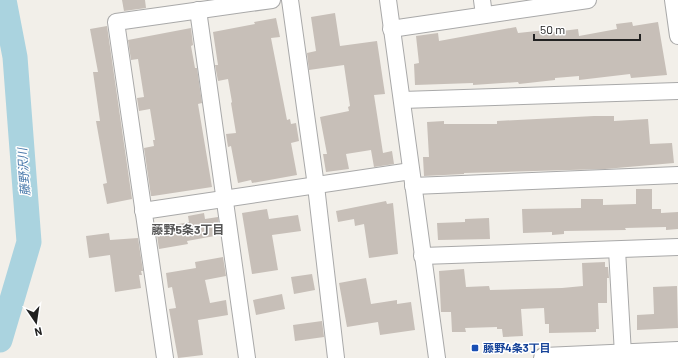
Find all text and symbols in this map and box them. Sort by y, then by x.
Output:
scale bar [534,16,640,42]
text: 50 m [540,22,565,36]
water label: 藤野沢川 [14,146,32,197]
district label: 藤野5条3丁目 [152,222,224,236]
north arrow [16,302,56,342]
text: N [33,325,43,339]
place label: 藤野4条3丁目 [483,341,551,354]
marker: 藤野4条3丁目 [470,343,480,353]

